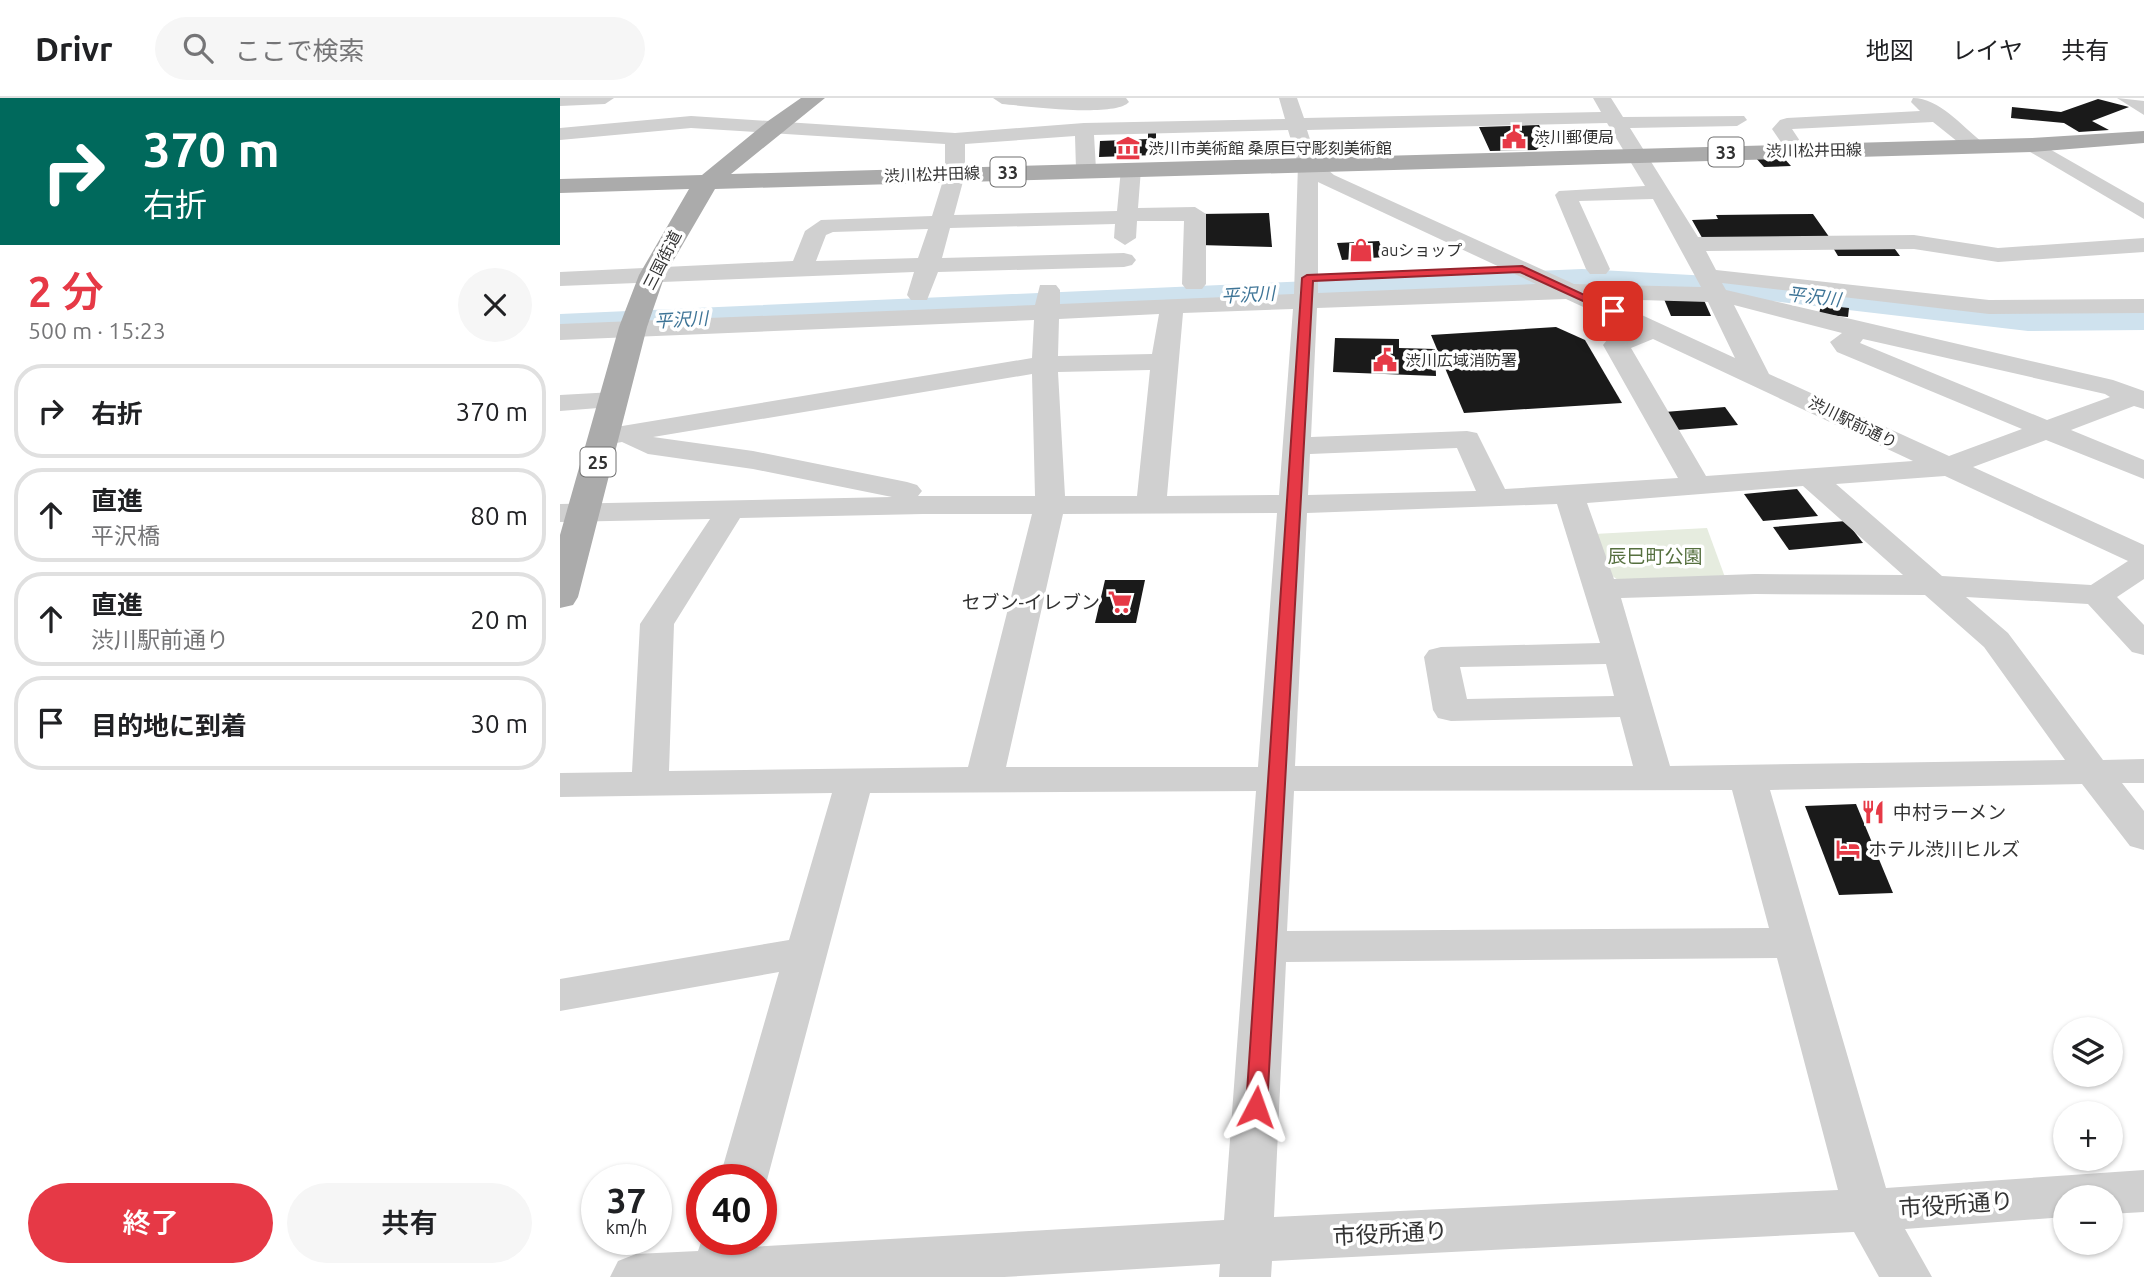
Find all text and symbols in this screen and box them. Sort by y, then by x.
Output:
search box [155,17,645,80]
icon: search [179,29,217,67]
text: Drivr [35,30,113,67]
text: ここで検索 [235,36,365,65]
text: 地図 [1866,37,1914,64]
text: レイヤ [1952,37,2023,64]
text: 共有 [2061,37,2109,64]
text: 370 m [143,121,280,176]
public building icon: 渋川郵便局 [1500,123,1528,151]
icon: right [28,126,119,217]
place label: 渋川郵便局 [1534,128,1614,146]
museum icon: 渋川市美術館 桑原巨守彫刻美術館 [1114,134,1142,162]
road number: 33 [1708,138,1744,166]
place label: 渋川市美術館 桑原巨守彫刻美術館 [1148,139,1392,157]
street label: 渋川松井田線 [1766,140,1862,160]
road number: 33 [990,158,1026,186]
street label: 渋川松井田線 [884,163,980,185]
text: 右折 [143,186,207,222]
street label: 三国街道 [639,227,685,293]
shop icon: auショップ [1347,236,1375,264]
place label: auショップ [1381,241,1462,259]
text: 2 分 [28,268,104,315]
button: close [458,268,532,342]
pin [1583,281,1643,341]
water label: 平沢川 [1221,282,1277,305]
water label: 平沢川 [1786,283,1844,309]
icon: arrive [1594,292,1632,330]
water label: 平沢川 [654,307,710,330]
text: 500 m · 15:23 [28,318,166,343]
public building icon: 渋川広域消防署 [1371,346,1399,374]
place label: 渋川広域消防署 [1405,351,1517,369]
icon: right [32,392,70,430]
street label: 渋川駅前通り [1806,393,1900,451]
text: 370 m [456,397,528,426]
text: 右折 [91,399,143,428]
road number: 25 [580,448,616,476]
text: 直進 [91,486,143,515]
icon: ahead [32,496,70,534]
text: 80 m [470,501,528,530]
text: 平沢橋 [91,523,160,548]
park label: 辰巳町公園 [1607,545,1703,567]
supermarket icon: セブン-イレブン [1106,588,1134,616]
text: 直進 [91,590,143,619]
place label: セブン-イレブン [962,591,1100,613]
icon: ahead [32,600,70,638]
text: 20 m [470,605,528,634]
text: 渋川駅前通り [91,627,229,652]
icon: arrive [32,704,70,742]
text: 30 m [470,709,528,738]
text: 目的地に到着 [91,711,247,740]
restaurant icon: 中村ラーメン [1859,798,1887,826]
place label: 中村ラーメン [1893,801,2006,823]
hotel icon: ホテル渋川ヒルズ [1834,835,1862,863]
place label: ホテル渋川ヒルズ [1868,838,2020,860]
map controls [2053,1017,2123,1255]
button: layers [2053,1017,2123,1087]
position arrow [1219,1070,1293,1144]
button: + [2053,1101,2123,1171]
speed limit sign: 40 [686,1164,777,1255]
text: 37 [607,1180,646,1220]
button: 終了 [28,1183,273,1263]
button: 共有 [287,1183,532,1263]
button: − [2053,1185,2123,1255]
street label: 市役所通り [1898,1188,2014,1220]
text: km/h [606,1217,647,1237]
street label: 市役所通り [1332,1218,1448,1248]

